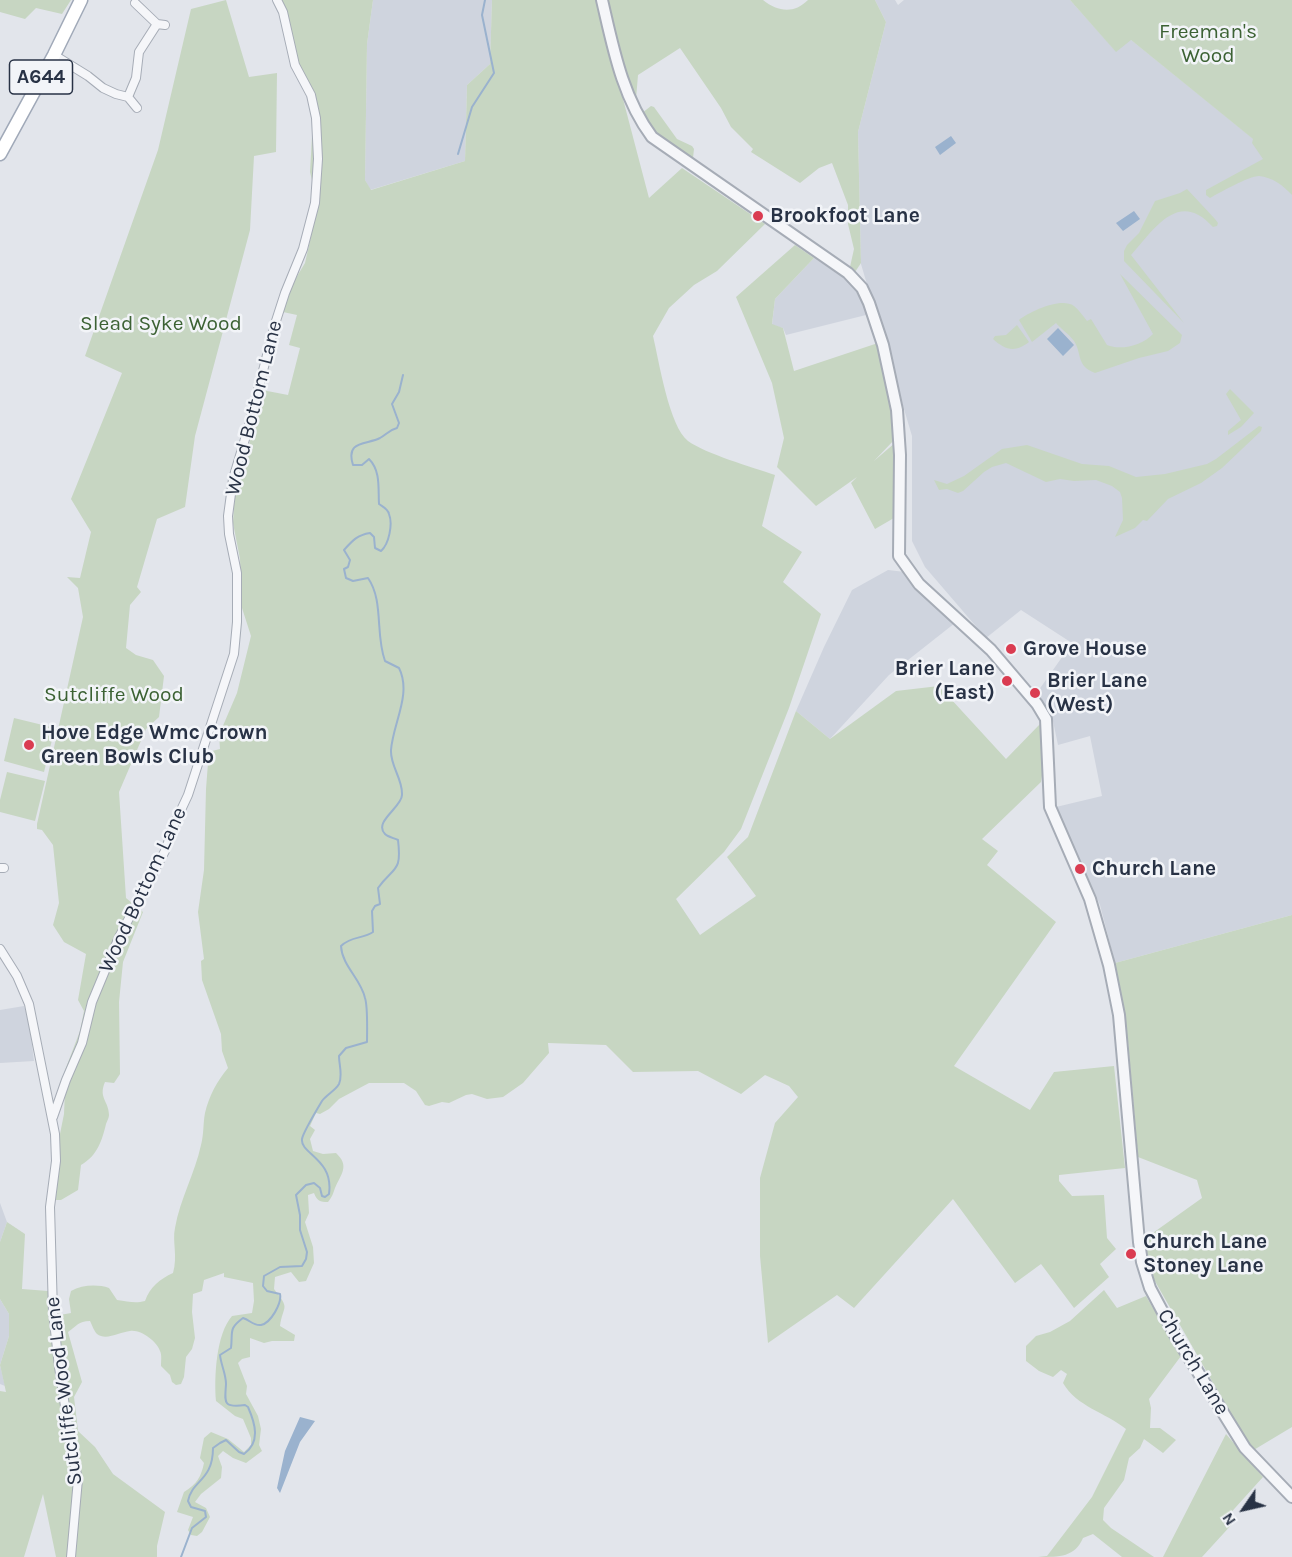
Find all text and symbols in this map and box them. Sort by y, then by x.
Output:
park label: Freeman's Wood [1159,19,1257,69]
road number: A644 [9,60,72,94]
place label: Brookfoot Lane [770,203,920,229]
marker: Brookfoot Lane [751,209,765,223]
park label: Slead Syke Wood [80,311,242,337]
street label: Wood Bottom Lane [220,318,288,498]
place label: Grove House [1023,636,1147,662]
marker: Grove House [1004,642,1018,656]
place label: Brier Lane (East) [895,656,995,706]
place label: Brier Lane (West) [1047,668,1147,718]
marker: Brier Lane (East) [1000,674,1014,688]
park label: Sutcliffe Wood [44,682,184,708]
marker: Brier Lane (West) [1028,686,1042,700]
place label: Hove Edge Wmc Crown Green Bowls Club [41,720,268,770]
marker: Hove Edge Wmc Crown Green Bowls Club [22,738,36,752]
street label: Wood Bottom Lane [94,803,192,977]
place label: Church Lane [1092,856,1216,882]
marker: Church Lane [1073,862,1087,876]
place label: Church Lane Stoney Lane [1143,1229,1267,1279]
marker: Church Lane Stoney Lane [1124,1247,1138,1261]
street label: Sutcliffe Wood Lane [40,1295,88,1487]
street label: Church Lane [1152,1304,1234,1420]
north arrow [1214,1479,1274,1539]
text: N [1218,1509,1240,1529]

